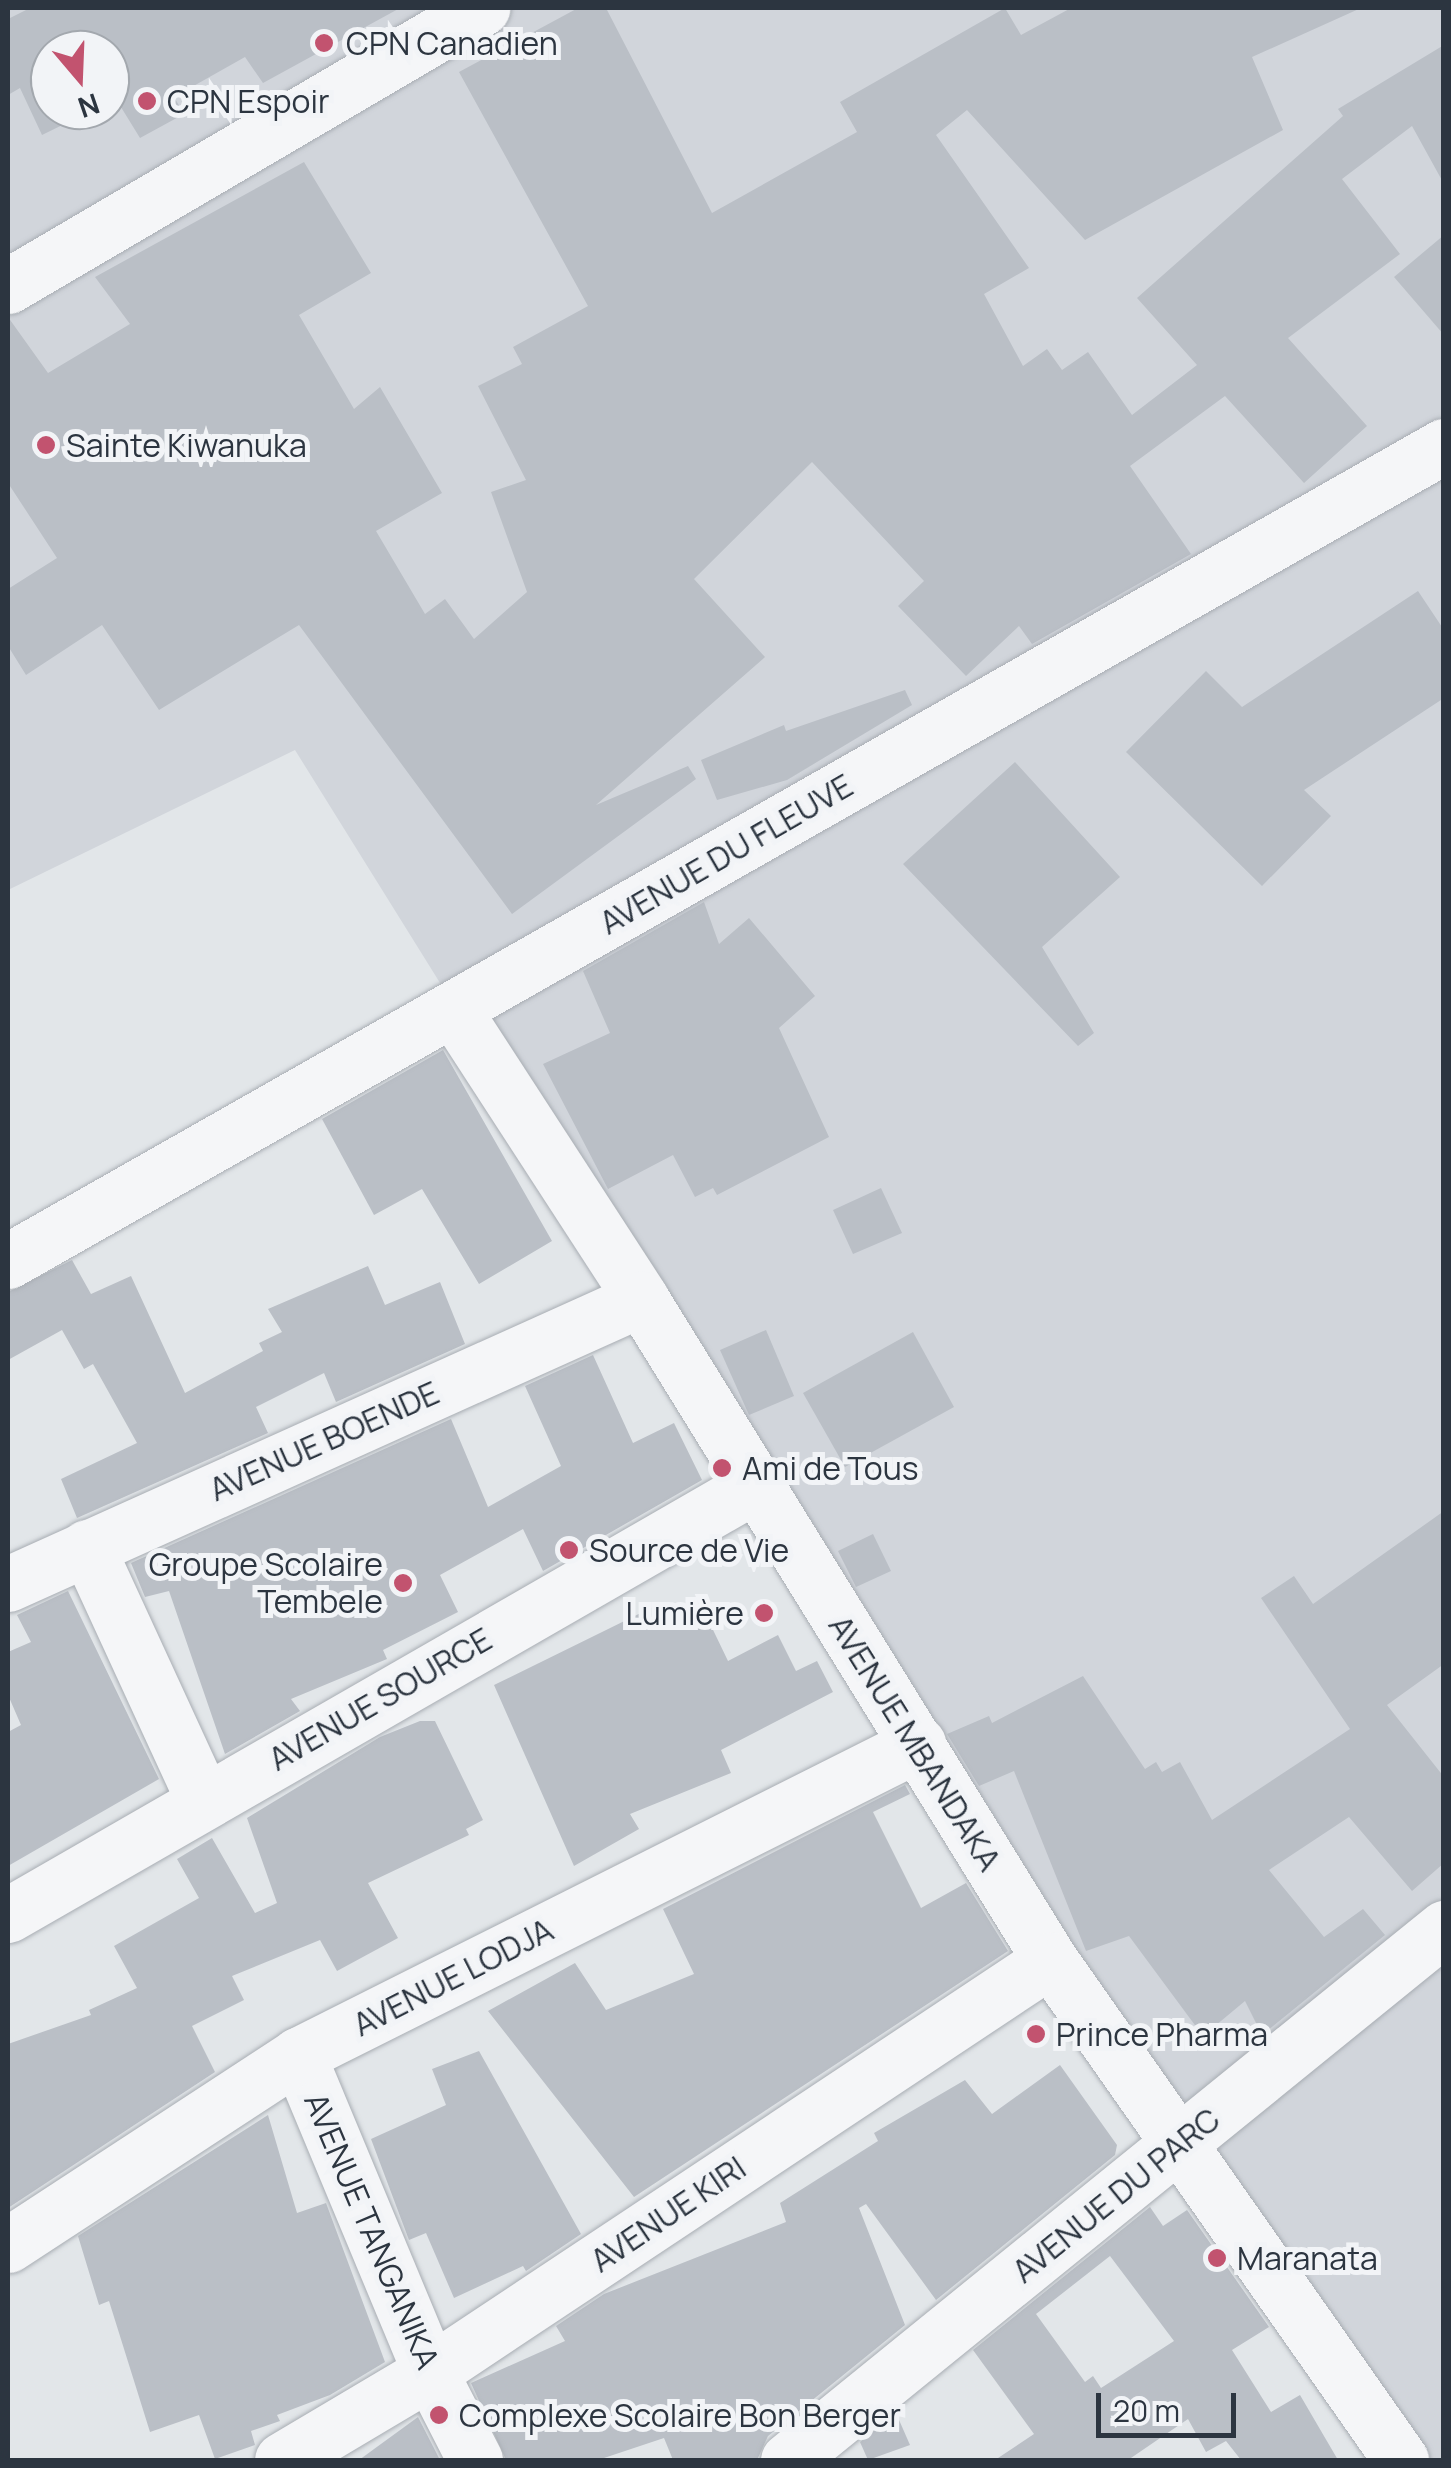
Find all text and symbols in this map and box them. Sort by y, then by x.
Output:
place label: CPN Canadien [346,24,558,62]
north arrow [30,30,130,130]
marker: CPN Canadien [311,30,337,56]
place label: CPN Espoir [167,82,329,120]
text: N [73,85,105,128]
marker: CPN Espoir [136,90,158,112]
place label: Sainte Kiwanuka [66,426,307,464]
marker: Sainte Kiwanuka [35,434,57,456]
street label: AVENUE DU FLEUVE [593,766,859,942]
street label: AVENUE BOENDE [203,1373,445,1509]
place label: Ami de Tous [742,1449,919,1487]
marker: Ami de Tous [711,1457,733,1479]
place label: Source de Vie [589,1531,789,1569]
marker: Source de Vie [558,1539,580,1561]
place label: Groupe Scolaire Tembele [149,1546,383,1621]
marker: Groupe Scolaire Tembele [392,1572,414,1594]
place label: Lumière [625,1594,744,1632]
marker: Lumière [753,1602,775,1624]
street label: AVENUE MBANDAKA [821,1608,1009,1878]
street label: AVENUE SOURCE [262,1620,498,1778]
street label: AVENUE LODJA [347,1910,559,2044]
place label: Prince Pharma [1056,2015,1268,2053]
marker: Prince Pharma [1025,2023,1047,2045]
street label: AVENUE TANGANIKA [296,2087,448,2375]
street label: AVENUE DU PARC [1005,2100,1227,2290]
street label: AVENUE KIRI [583,2148,753,2280]
place label: Maranata [1237,2239,1378,2277]
marker: Maranata [1206,2247,1228,2269]
scale bar [1101,2373,1241,2435]
text: 20 m [1113,2390,1180,2431]
place label: Complexe Scolaire Bon Berger [459,2396,901,2434]
marker: Complexe Scolaire Bon Berger [428,2404,450,2426]

